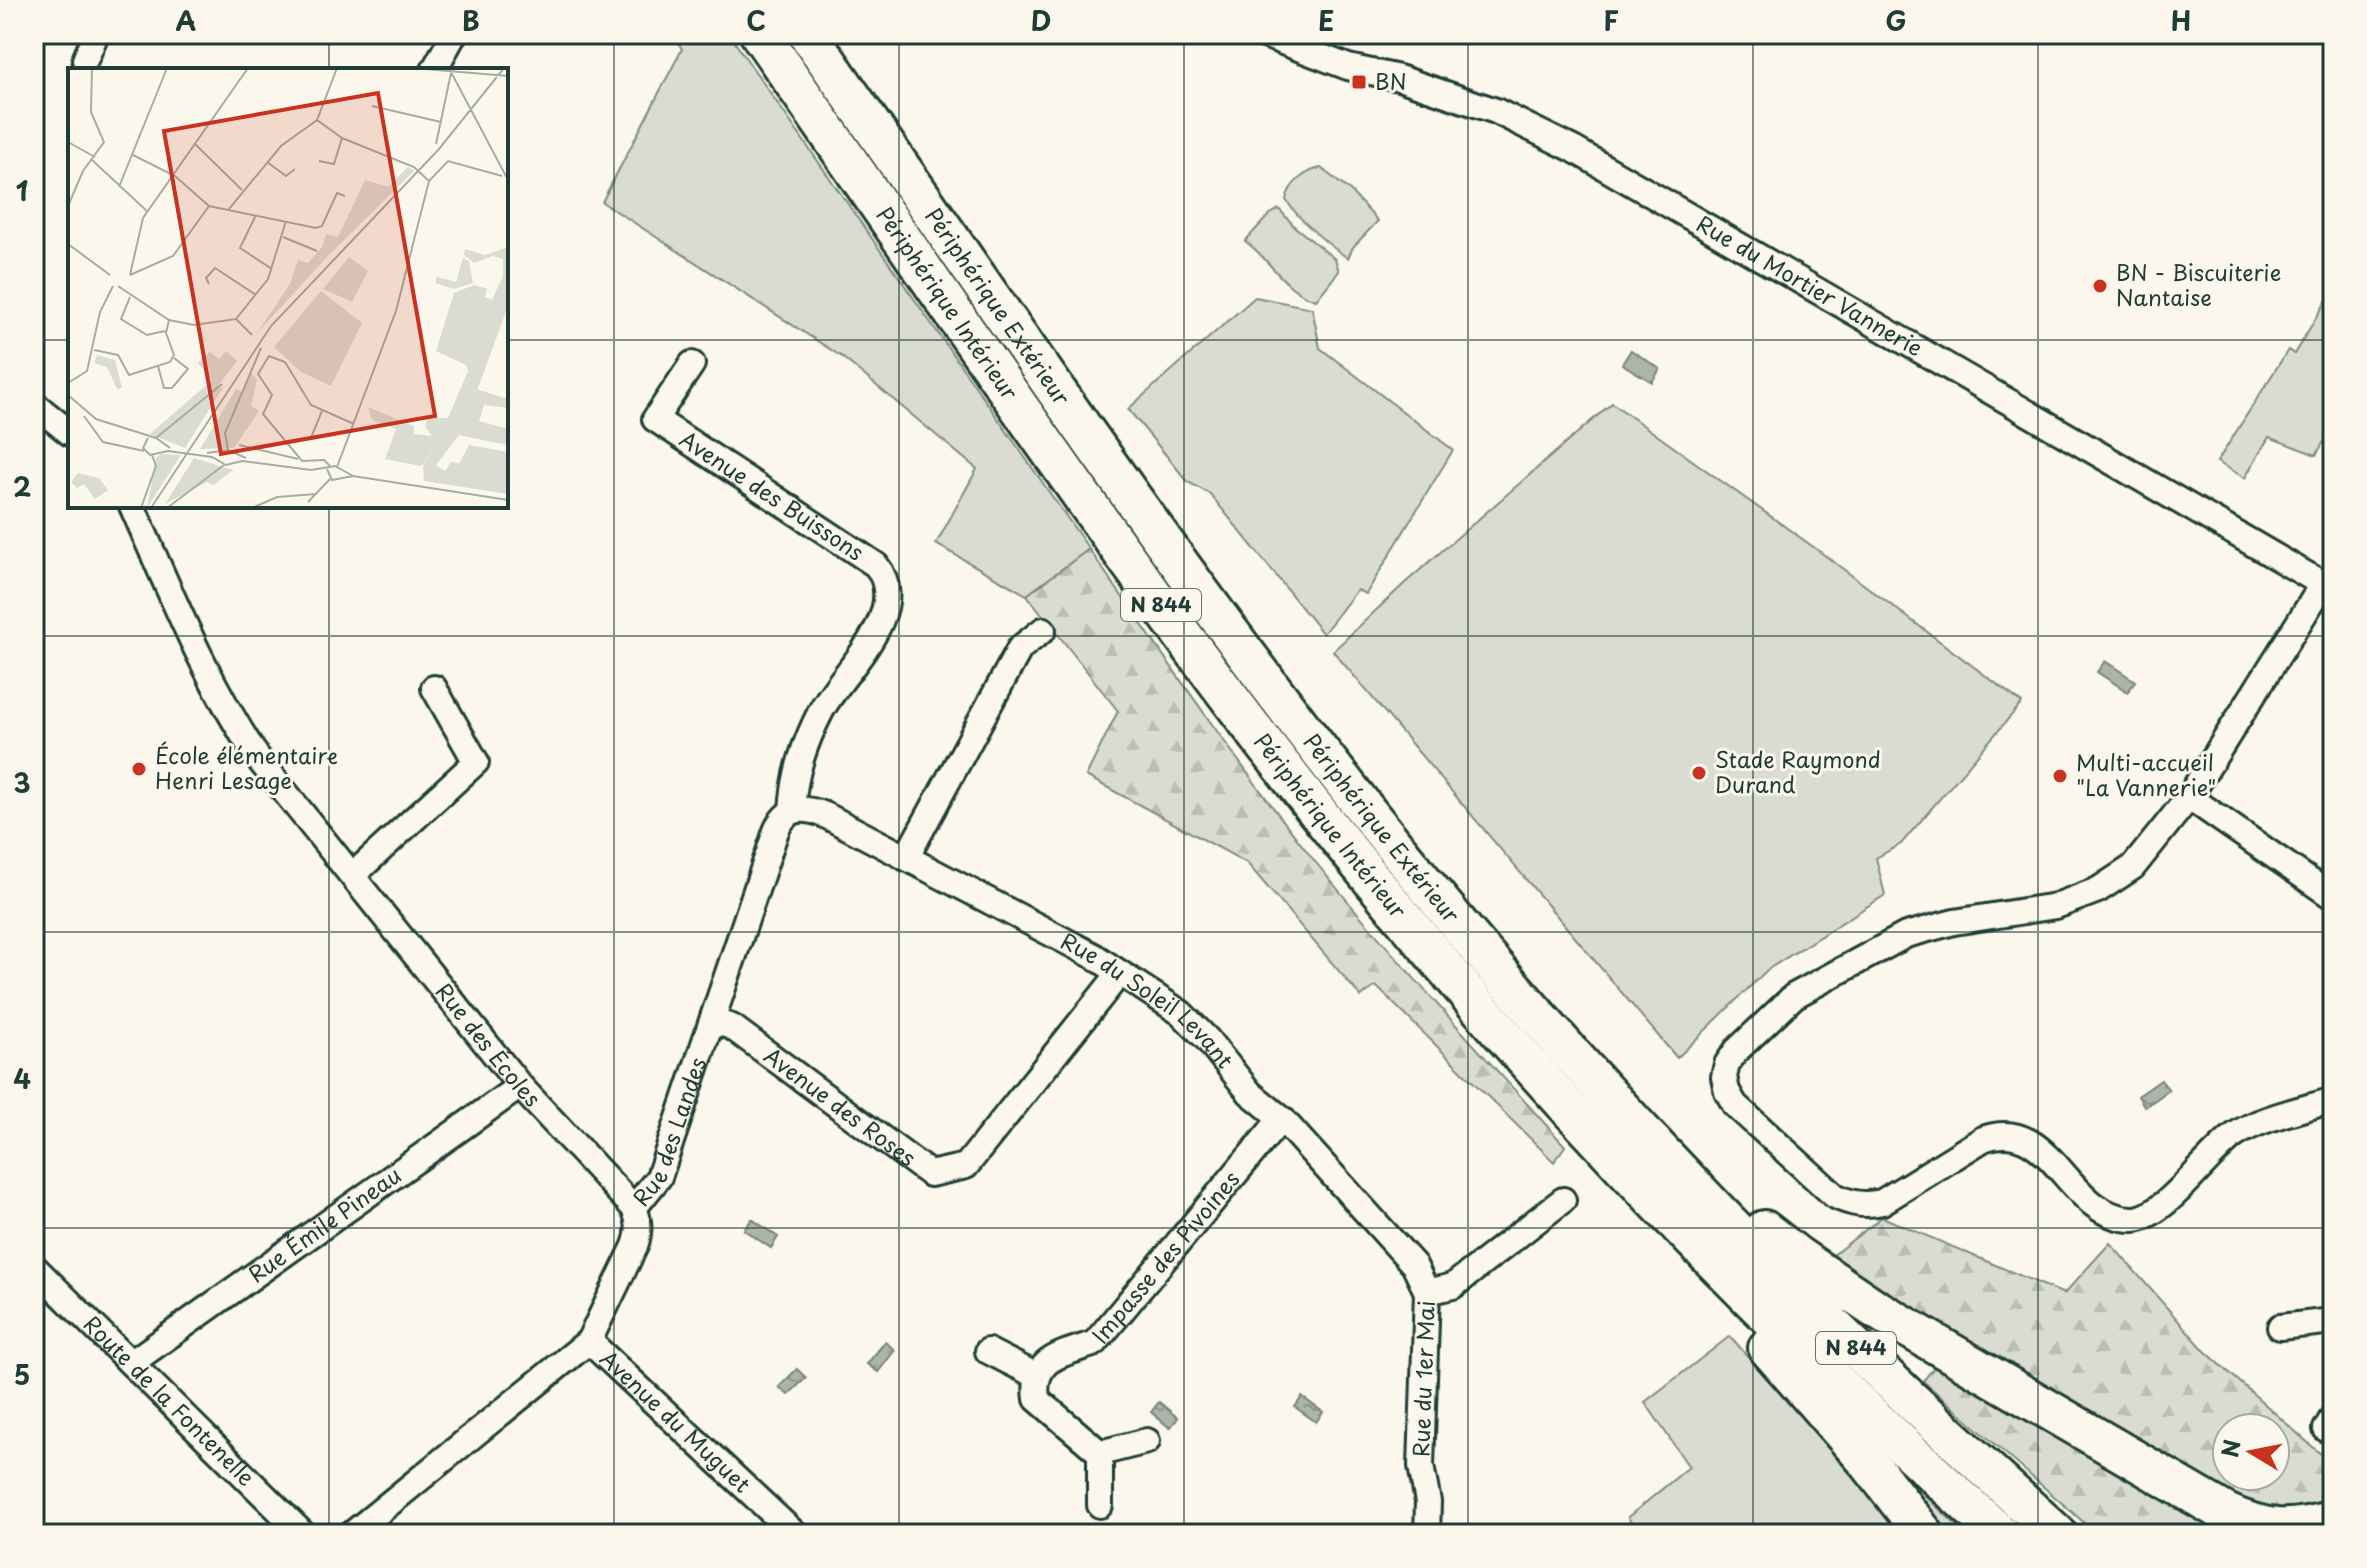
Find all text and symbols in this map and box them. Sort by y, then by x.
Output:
text: A [176,1,196,40]
text: B [462,1,480,40]
text: C [746,1,766,40]
text: D [1031,1,1051,40]
text: E [1318,1,1334,40]
text: F [1603,1,1619,40]
text: G [1885,1,1907,40]
text: H [2171,1,2191,40]
place label: BN [1375,64,1407,97]
inset map [68,68,508,508]
marker: BN [1350,73,1368,91]
text: 1 [16,171,28,210]
street label: Périphérique Intérieur [870,200,1027,406]
street label: Périphérique Extérieur [918,201,1079,412]
street label: Rue du Mortier Vannerie [1691,206,1929,364]
place label: BN - Biscuiterie Nantaise [2116,255,2281,313]
marker: BN - Biscuiterie Nantaise [2091,277,2109,295]
street label: Avenue des Buissons [674,422,871,568]
text: 2 [13,467,31,506]
road number: N 844 [1121,589,1201,621]
street label: Périphérique Intérieur [1247,726,1416,925]
street label: Périphérique Extérieur [1297,726,1469,930]
place label: École élémentaire Henri Lesage [155,738,338,796]
place label: Stade Raymond Durand [1715,742,1881,800]
place label: Multi-accueil "La Vannerie" [2076,745,2216,803]
marker: École élémentaire Henri Lesage [130,760,148,778]
text: 3 [13,763,31,802]
marker: Stade Raymond Durand [1690,764,1708,782]
marker: Multi-accueil "La Vannerie" [2051,767,2069,785]
street label: Rue du Soleil Levant [1056,924,1242,1075]
street label: Rue des Écoles [429,975,549,1113]
street label: Avenue des Roses [758,1038,923,1173]
street label: Rue des Landes [624,1053,713,1212]
text: 4 [13,1059,31,1098]
street label: Rue Émile Pineau [241,1158,407,1290]
street label: Impasse des Pivoines [1083,1163,1246,1350]
street label: Rue du 1er Mai [1403,1300,1442,1458]
street label: Route de la Fontenelle [77,1307,263,1492]
road number: N 844 [1816,1332,1896,1364]
street label: Avenue du Muguet [593,1342,759,1499]
text: 5 [14,1355,30,1394]
north arrow [2211,1412,2291,1492]
text: N [2212,1437,2248,1460]

